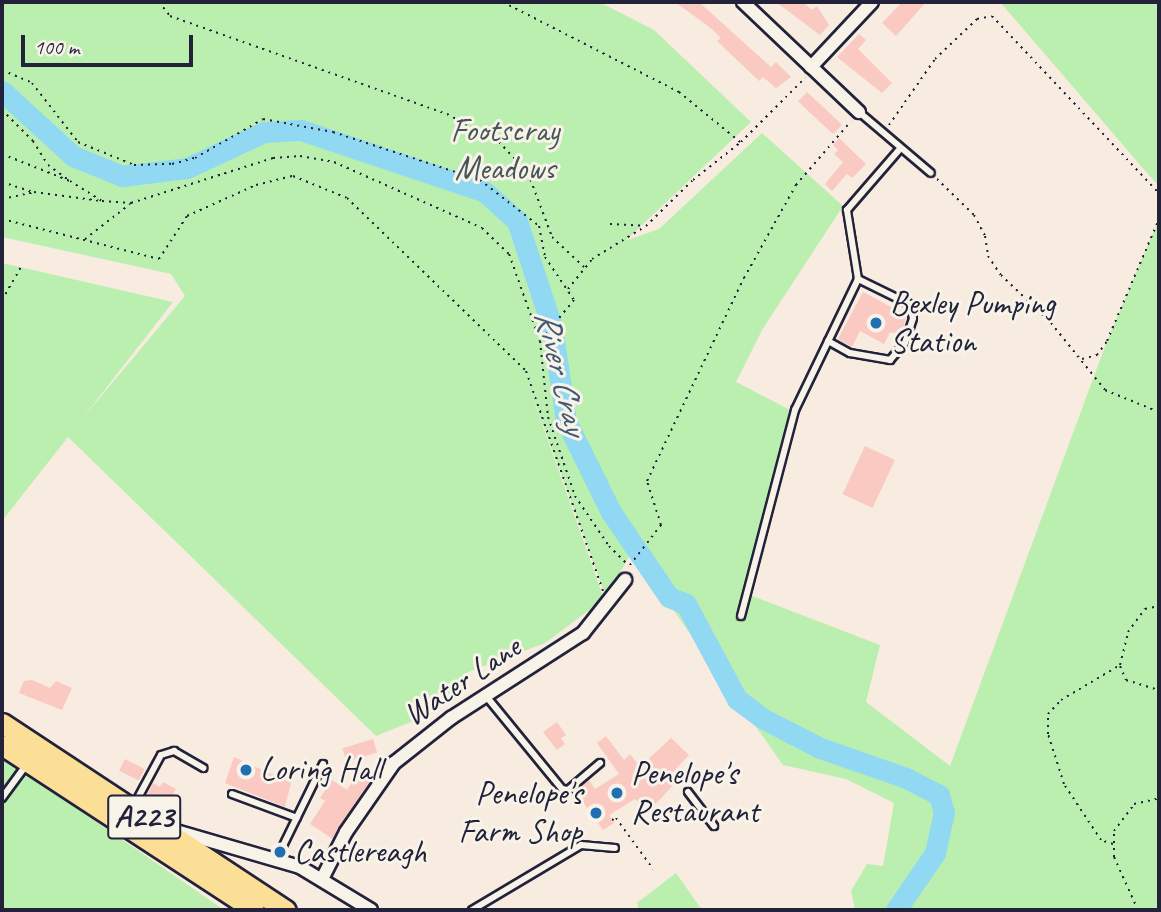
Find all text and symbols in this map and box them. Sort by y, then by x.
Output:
scale bar [24,21,196,65]
text: 100 m [34,34,79,60]
park label: Footscray Meadows [451,111,559,189]
place label: Bexley Pumping Station [890,284,1055,362]
water label: River Cray [525,306,597,438]
marker: Bexley Pumping Station [868,315,884,331]
street label: Water Lane [395,627,529,735]
place label: Loring Hall [260,750,382,790]
place label: Penelope's Restaurant [631,754,759,832]
marker: Loring Hall [238,762,254,778]
place label: Penelope's Farm Shop [457,774,582,852]
marker: Penelope's Restaurant [609,785,625,801]
road number: A223 [106,788,182,846]
marker: Penelope's Farm Shop [588,805,604,821]
place label: Castlereagh [294,832,426,872]
marker: Castlereagh [272,844,288,860]

